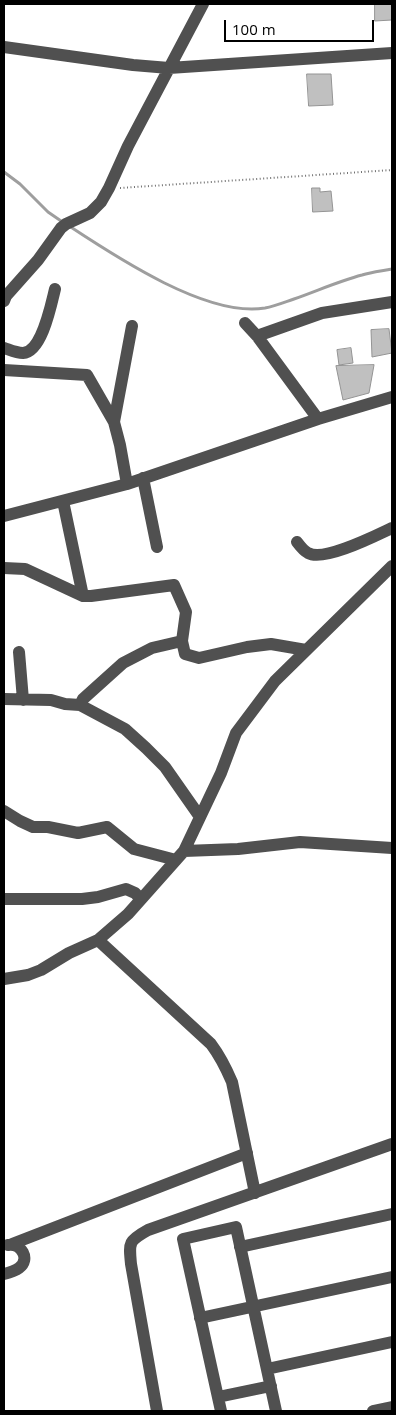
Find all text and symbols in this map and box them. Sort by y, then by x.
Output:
scale bar [226,10,376,42]
text: 100 m [232,19,276,39]

